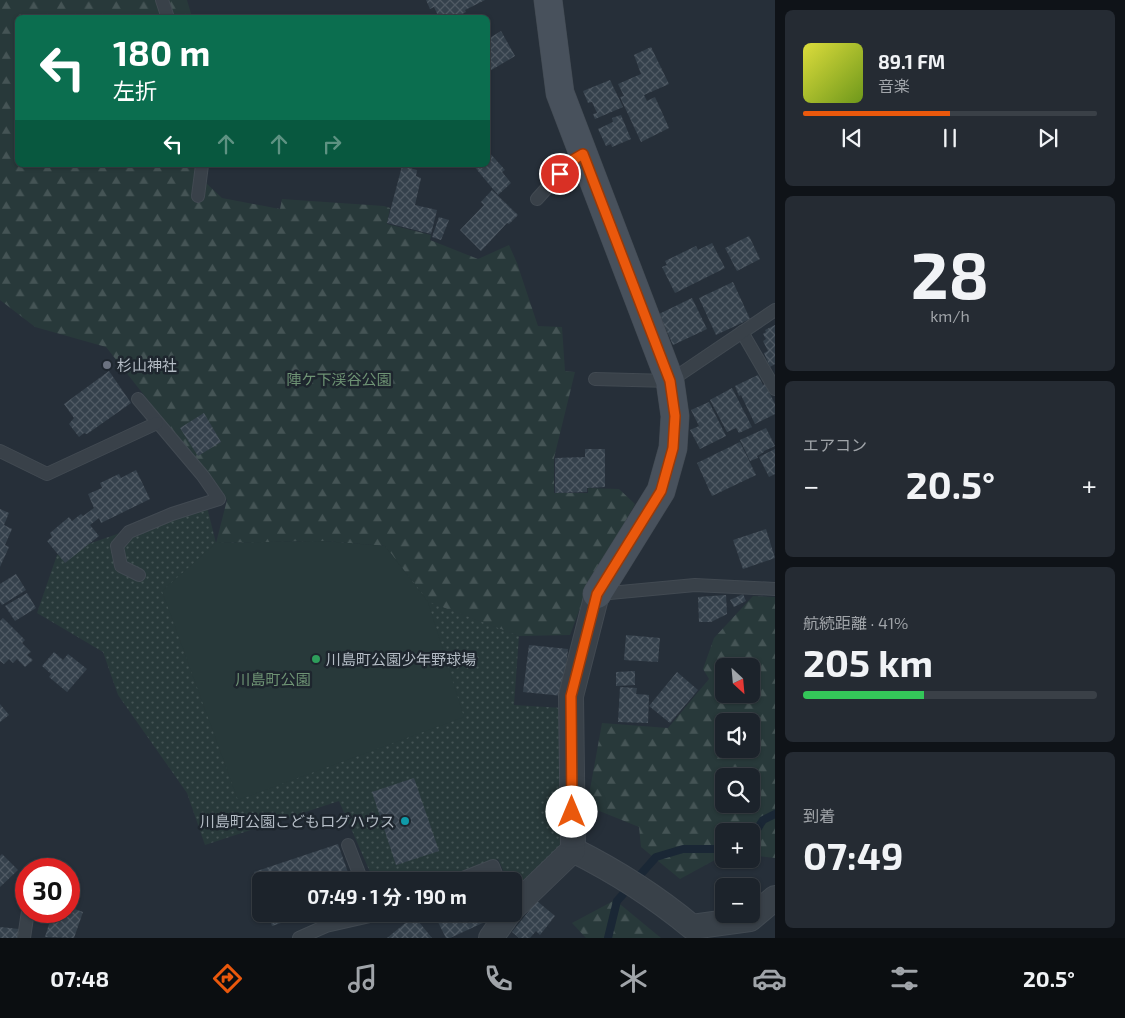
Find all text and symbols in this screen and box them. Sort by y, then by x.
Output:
text: 180 m [113,31,210,73]
icon: left [30,35,95,100]
text: 89.1 FM [878,50,945,73]
text: 音楽 [878,76,910,95]
text: 左折 [113,77,157,103]
icon: previous [838,124,866,152]
icon: pause [936,124,964,152]
icon: next [1034,124,1062,152]
icon: left [159,130,187,158]
icon: ahead [212,130,240,158]
icon: ahead [265,130,293,158]
icon: right [318,130,346,158]
pin [539,153,581,195]
icon: arrive [546,160,574,188]
text: 28 [911,234,989,312]
text: km/h [930,306,970,325]
place label: 杉山神社 [117,356,177,374]
marker: 杉山神社 [101,359,113,371]
park label: 陣ケ下渓谷公園 [286,370,392,388]
text: エアコン [803,435,867,454]
text: 20.5° [906,461,995,507]
text: − [803,468,819,502]
text: + [1082,468,1097,502]
text: 航続距離 · 41% [803,613,908,632]
text: 205 km [803,639,933,685]
place label: 川島町公園少年野球場 [326,650,476,668]
marker: 川島町公園少年野球場 [310,653,322,665]
north arrow [715,658,760,702]
map controls [715,658,760,923]
park label: 川島町公園 [235,670,311,688]
button: sound [715,713,760,758]
button: search [715,768,760,813]
position arrow [545,785,597,837]
text: 到着 [803,806,835,825]
place label: 川島町公園こどもログハウス [200,812,395,830]
marker: 川島町公園こどもログハウス [399,815,411,827]
button: + [715,823,760,868]
text: 07:49 [803,832,903,878]
speed limit sign: 30 [15,858,80,923]
button: − [715,878,760,923]
text: 07:49 · 1 分 · 190 m [307,885,467,908]
icon: directions [210,961,245,996]
icon: music [345,961,380,996]
icon: phone [481,961,516,996]
icon: climate [616,961,651,996]
icon: car [752,961,787,996]
icon: filters [887,961,922,996]
text: 07:48 [50,965,109,991]
text: 20.5° [1023,965,1075,991]

